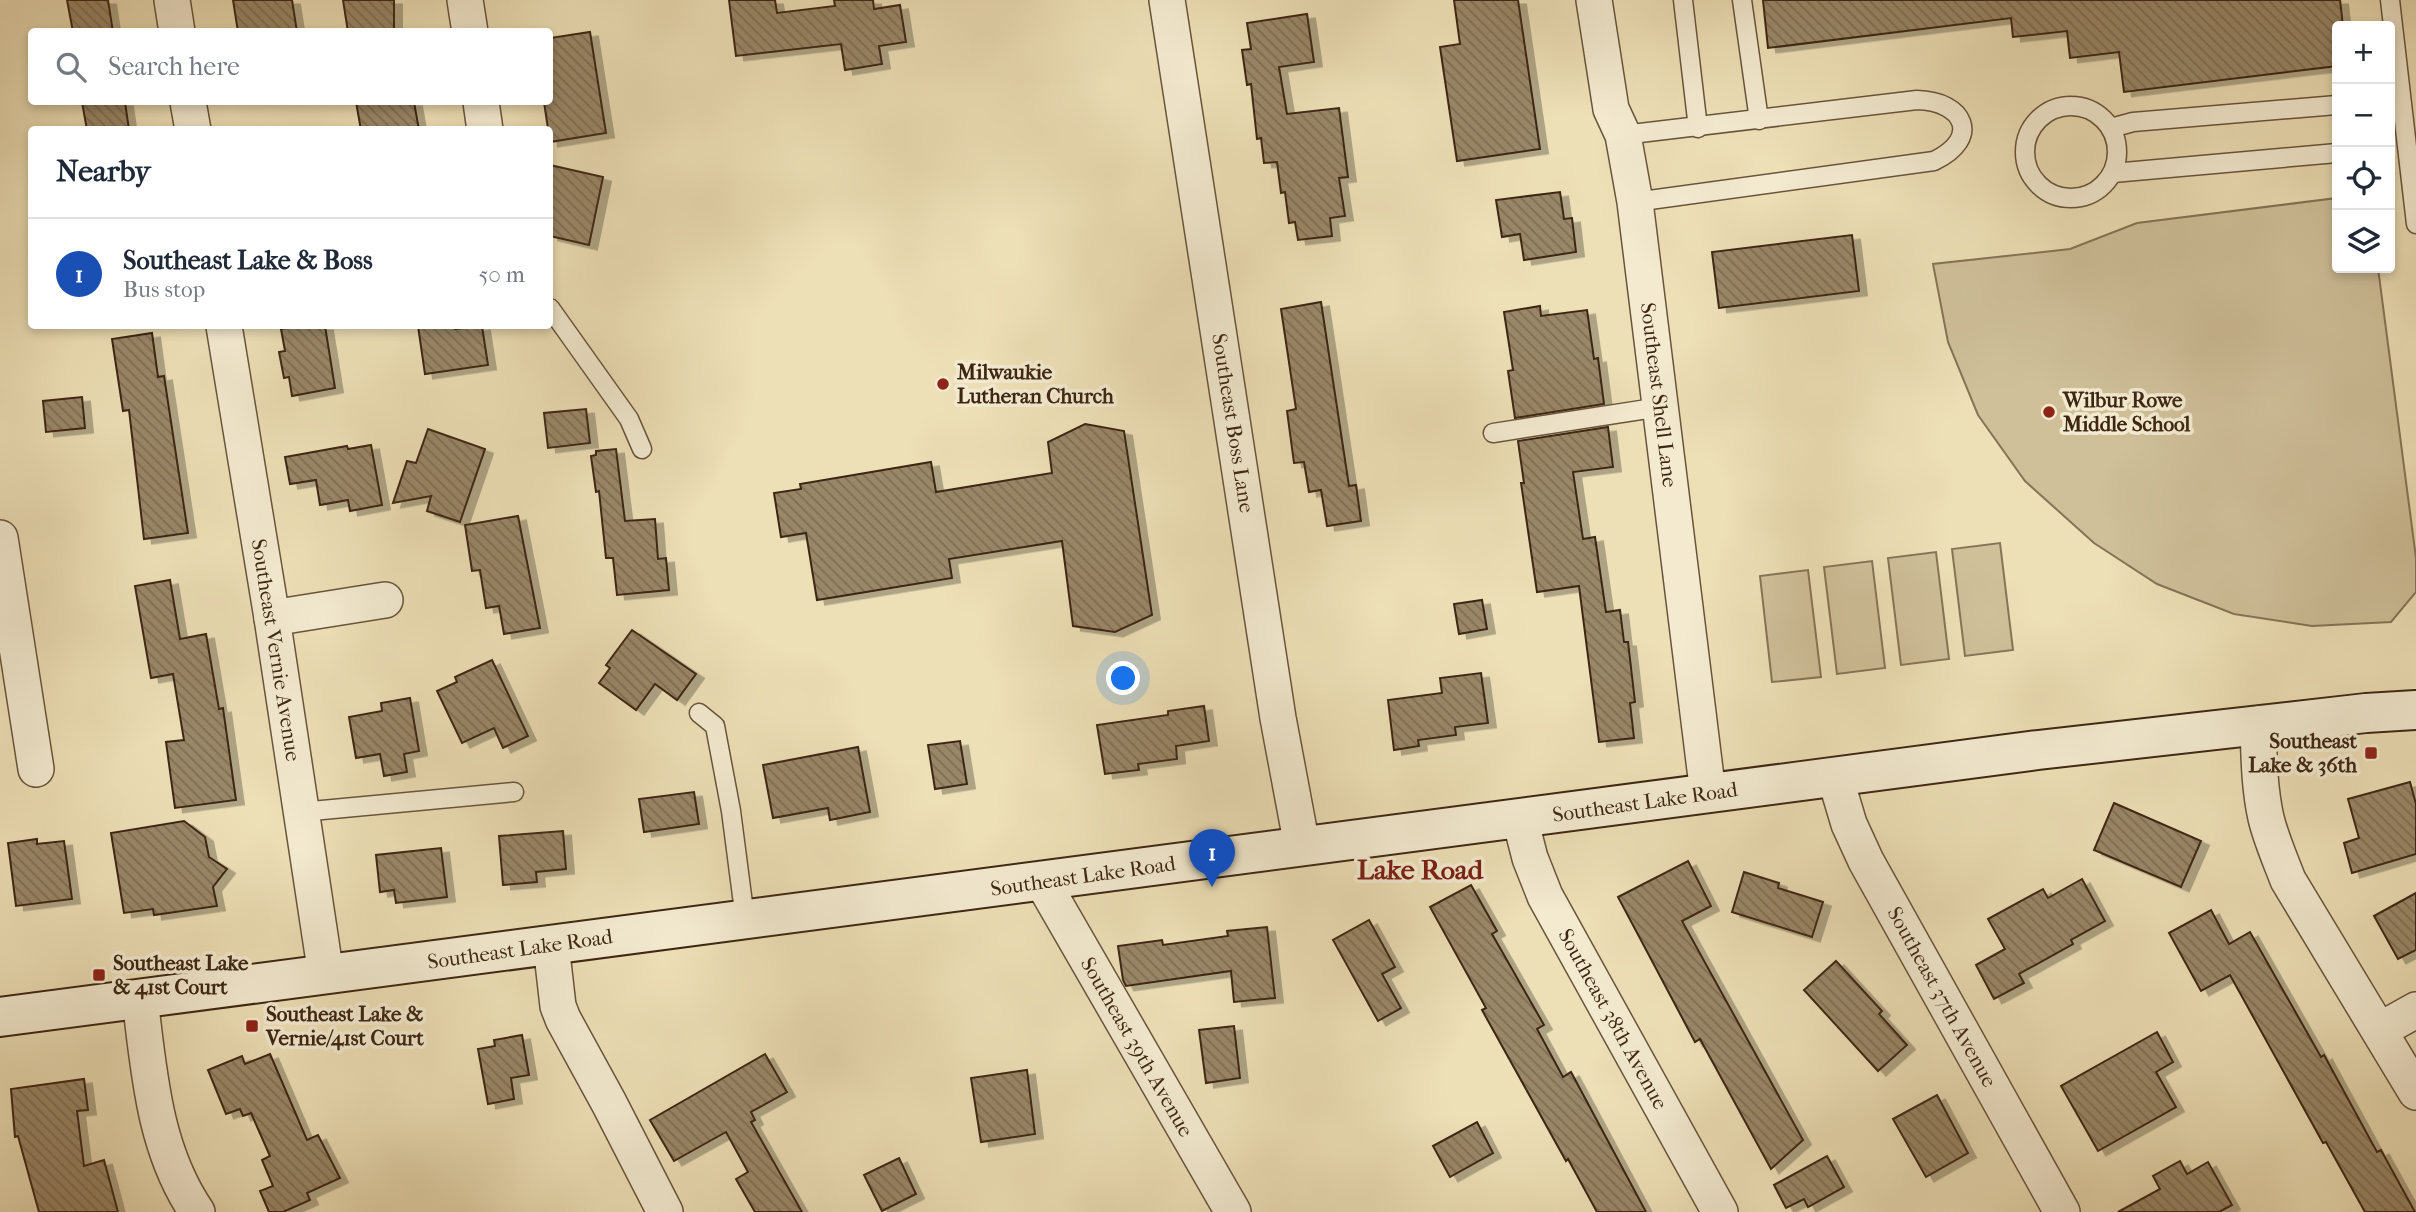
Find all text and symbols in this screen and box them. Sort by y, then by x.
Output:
map controls [2332,21,2395,273]
button: + [2332,21,2395,84]
search box [28,28,553,105]
icon: search [52,48,90,86]
text: Search here [108,51,240,82]
button: − [2332,84,2395,147]
button: locate [2332,147,2395,210]
text: Nearby [56,154,151,189]
button: layers [2332,210,2395,273]
text: Southeast Lake & Boss [123,245,373,276]
text: 1 [75,261,83,288]
text: 50 m [478,261,525,288]
text: Bus stop [123,276,205,303]
street label: Southeast Shell Lane [1636,301,1682,489]
street label: Southeast Boss Lane [1207,332,1259,514]
place label: Milwaukie Lutheran Church [956,360,1114,408]
marker: Milwaukie Lutheran Church [935,376,951,392]
place label: Wilbur Rowe Middle School [2062,388,2191,436]
marker: Wilbur Rowe Middle School [2041,404,2057,420]
street label: Southeast Vernie Avenue [247,537,305,763]
your location [1106,661,1140,695]
place label: Southeast Lake & 36th [2248,729,2357,777]
marker: Southeast Lake & 36th [2363,745,2379,761]
street label: Southeast Lake Road [1551,777,1740,827]
pin: 1 [1189,829,1235,887]
street label: Southeast Lake Road [989,851,1178,901]
district label: Lake Road [1357,853,1484,886]
street label: Southeast 37th Avenue [1882,903,2002,1091]
street label: Southeast Lake Road [426,924,615,974]
street label: Southeast 38th Avenue [1553,924,1673,1114]
place label: Southeast Lake & 41st Court [113,951,249,1000]
street label: Southeast 39th Avenue [1076,953,1198,1141]
marker: Southeast Lake & 41st Court [91,967,107,983]
place label: Southeast Lake & Vernie/41st Court [265,1002,424,1051]
marker: Southeast Lake & Vernie/41st Court [244,1018,260,1034]

